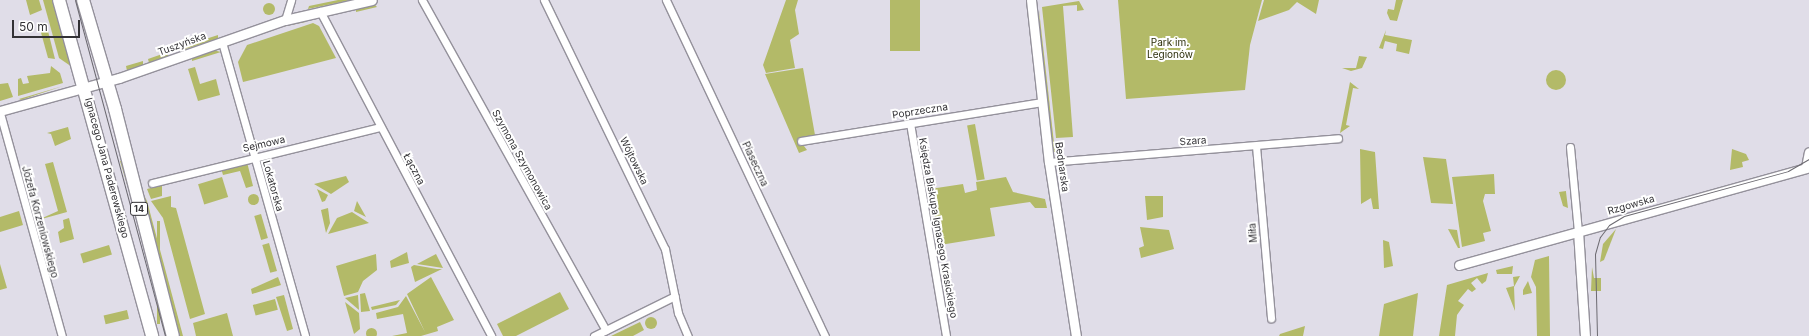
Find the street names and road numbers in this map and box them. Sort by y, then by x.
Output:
street label: Tuszyńska [156,30,208,58]
street label: Ignacego Jana Paderewskiego [82,96,132,240]
street label: Poprzeczna [891,101,949,121]
street label: Szymona Szymonowica [489,108,555,212]
street label: Sejmowa [242,133,286,155]
street label: Szara [1179,134,1207,148]
street label: Wójtowska [617,135,651,187]
street label: Księdza Biskupa Ignacego Krasickiego [916,137,960,319]
street label: Piaseczna [739,140,771,188]
street label: Bednarska [1053,141,1071,193]
street label: Łączna [401,151,427,187]
street label: Lokatorska [260,159,286,213]
street label: Józefa Korzeniowskiego [19,165,61,279]
street label: Rzgowska [1606,193,1656,217]
road number: 14 [130,202,148,216]
street label: Miła [1246,223,1260,243]

